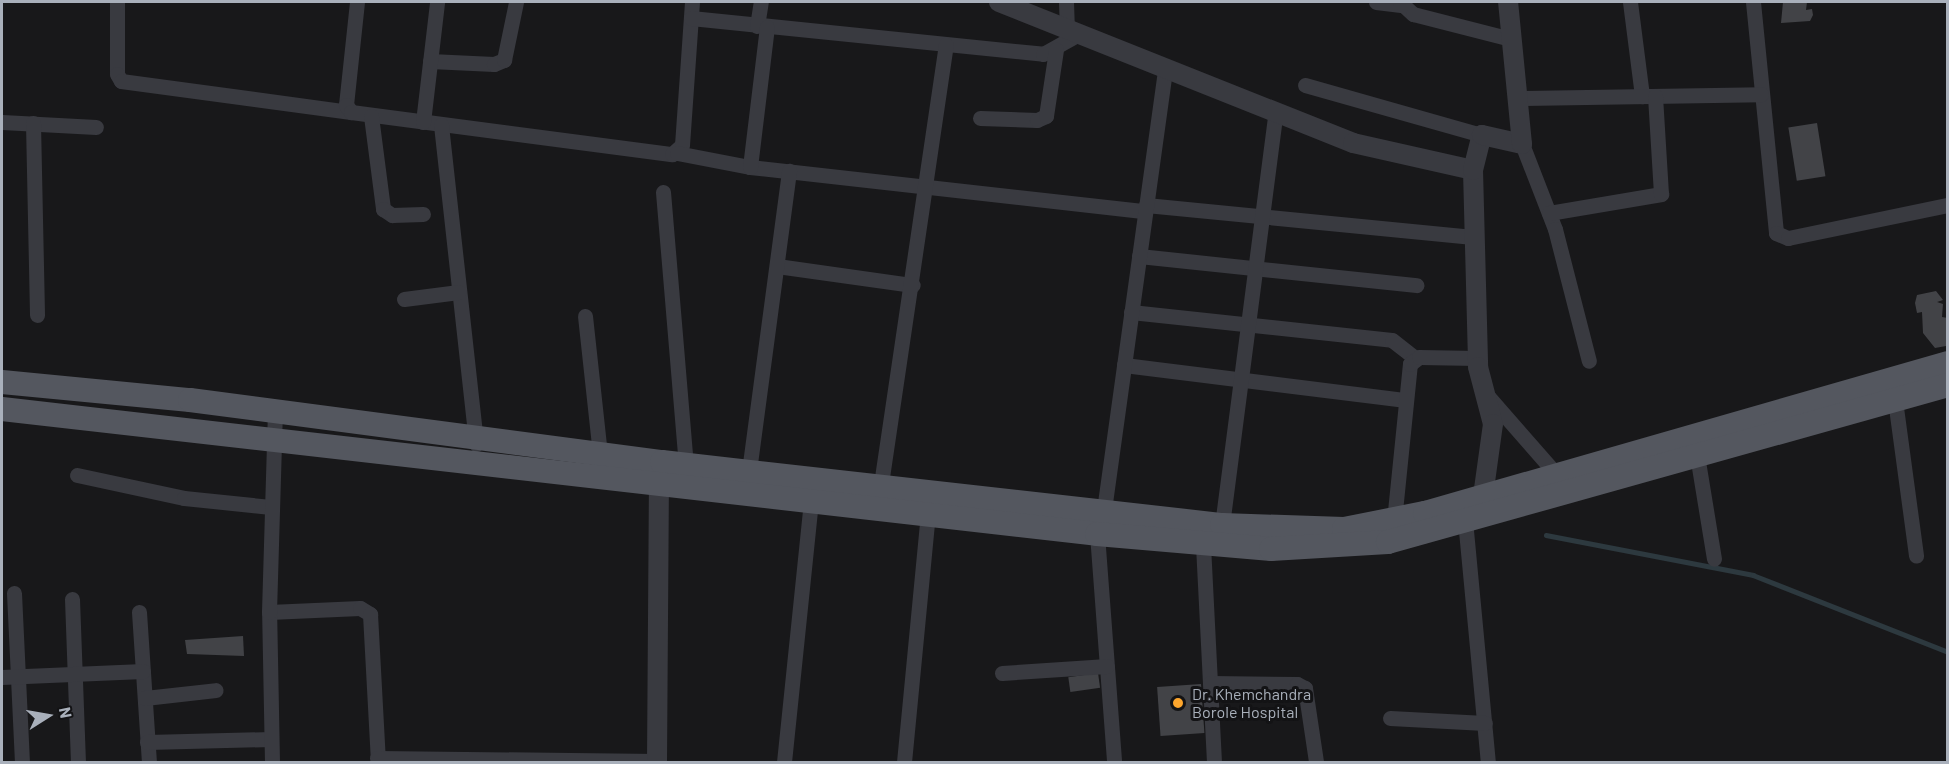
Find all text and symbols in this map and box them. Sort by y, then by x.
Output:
place label: Dr. Khemchandra Borole Hospital [1192,684,1311,722]
north arrow [18,686,78,746]
marker: Dr. Khemchandra Borole Hospital [1169,694,1187,712]
text: N [56,705,76,719]

